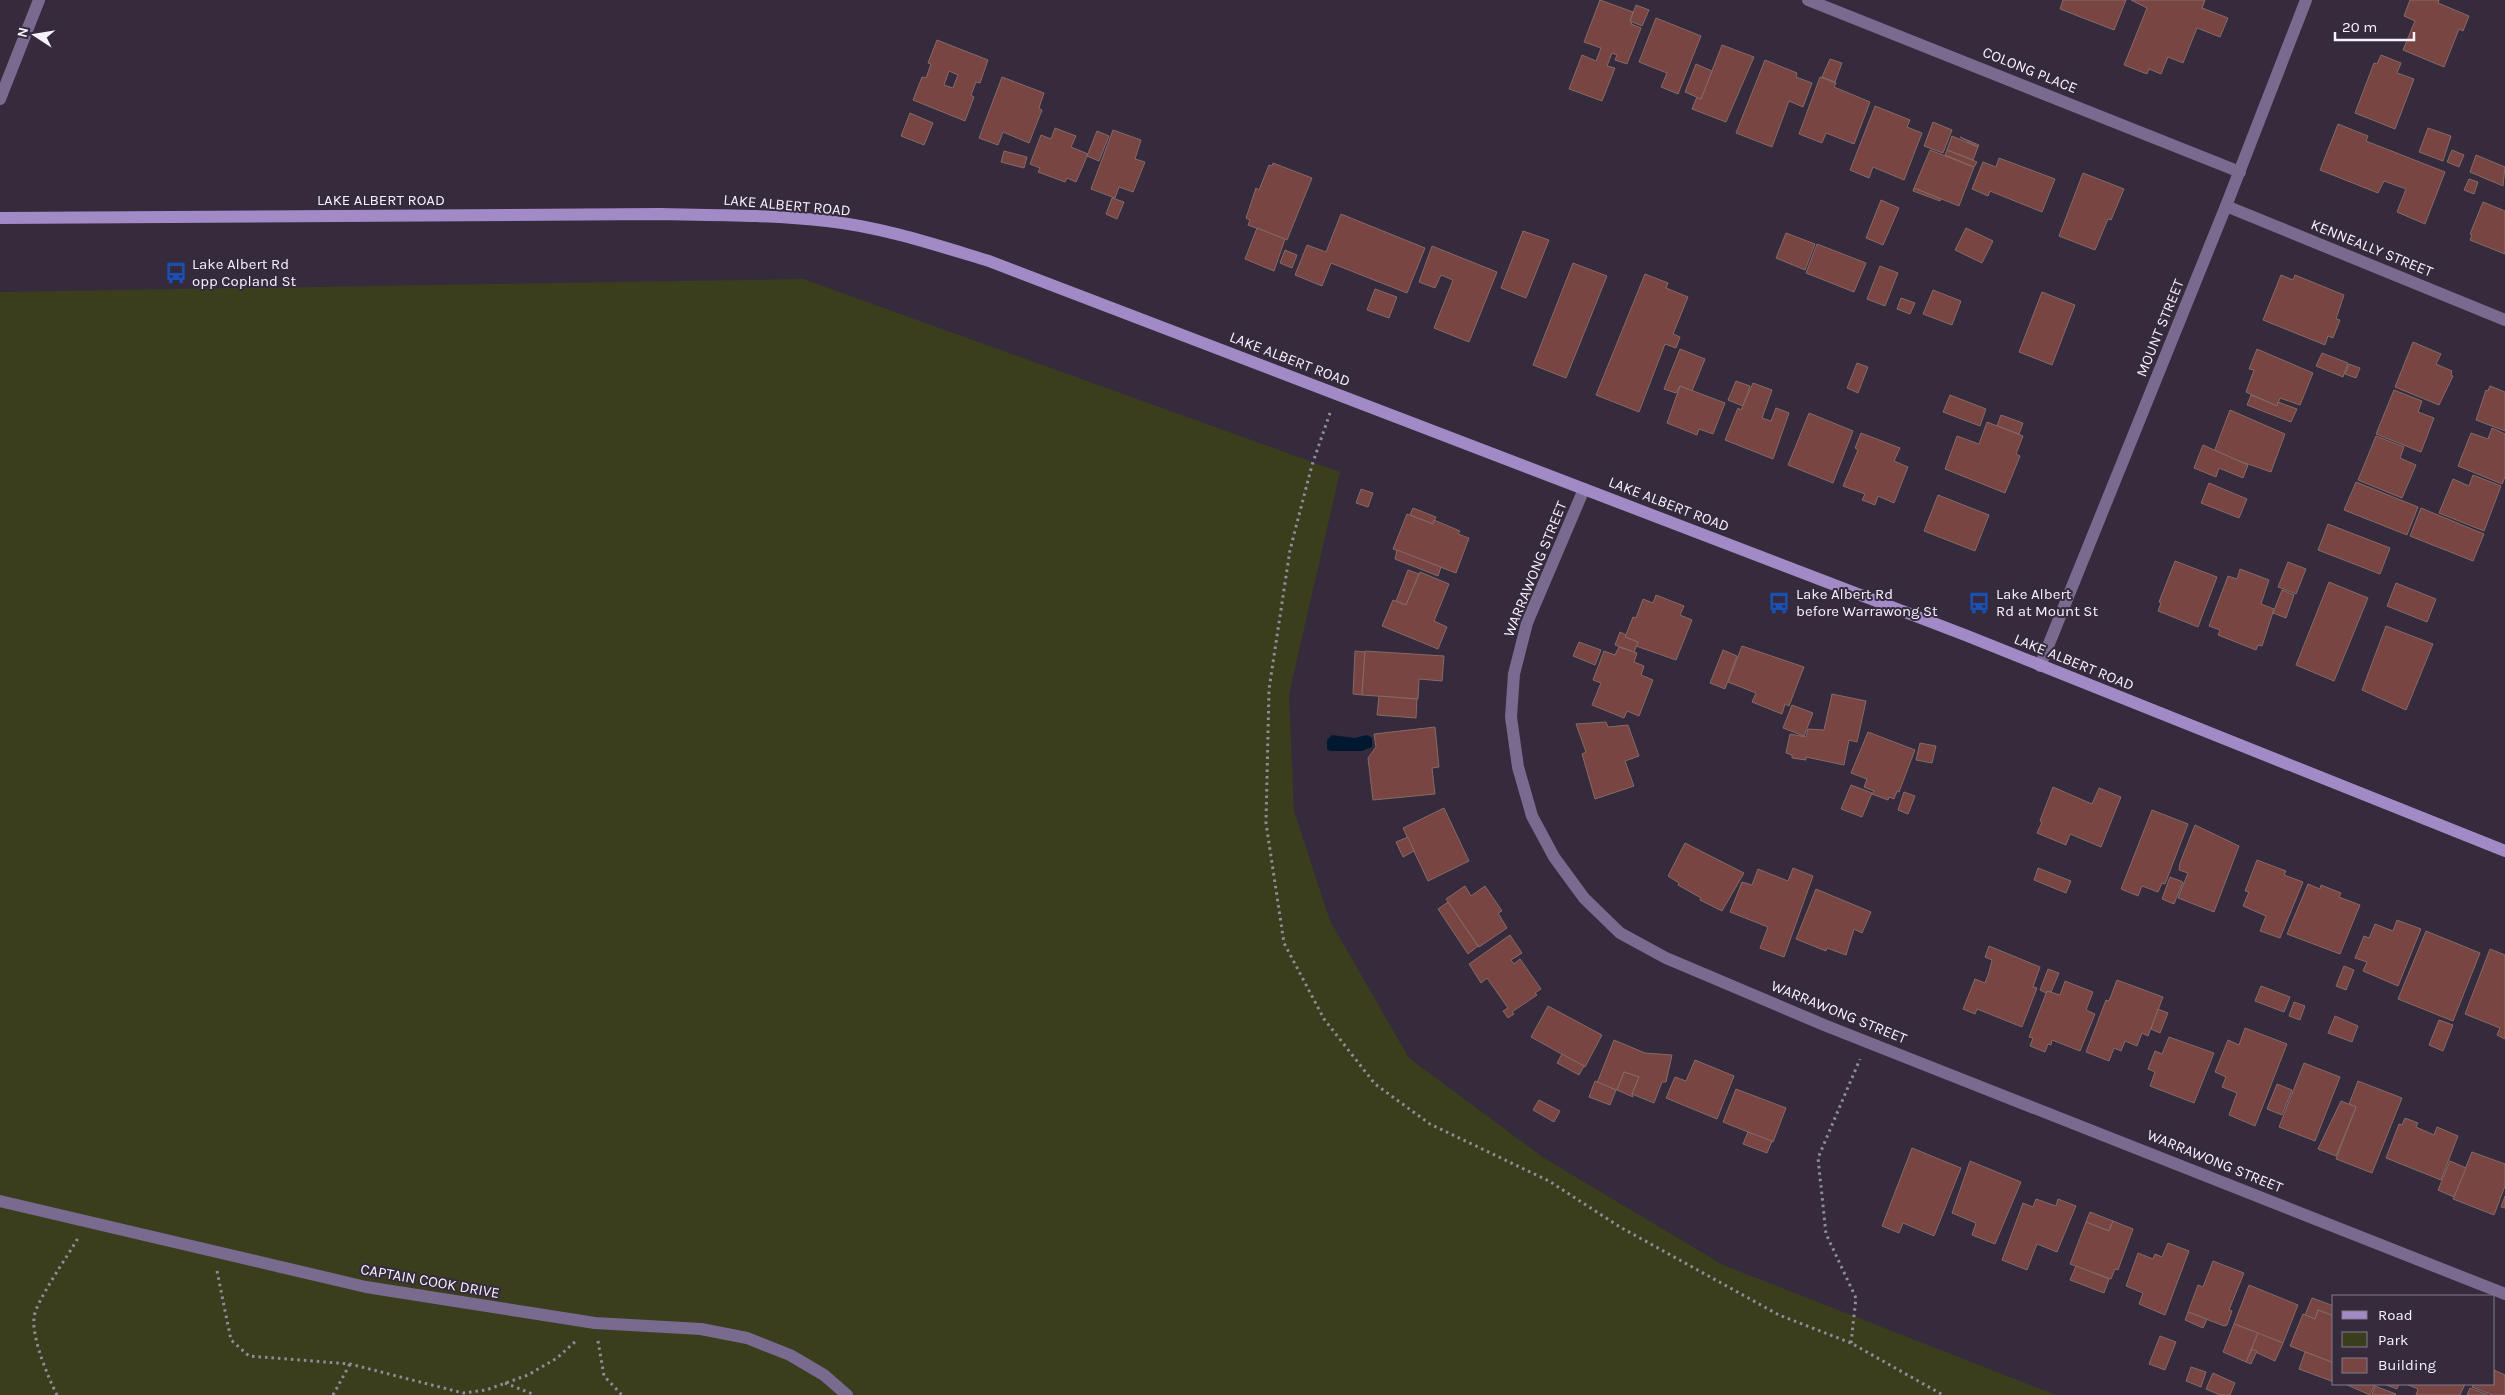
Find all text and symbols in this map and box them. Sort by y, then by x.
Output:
north arrow [10,10,60,60]
scale bar [2335,10,2414,42]
text: 20 m [2342,18,2377,36]
text: N [13,26,32,39]
street label: COLONG PLACE [1980,43,2080,97]
street label: LAKE ALBERT ROAD [723,190,851,220]
street label: LAKE ALBERT ROAD [317,191,445,209]
street label: KENNEALLY STREET [2308,215,2436,281]
place label: Lake Albert Rd opp Copland St [192,255,296,290]
bus stop icon: Lake Albert Rd opp Copland St [163,260,189,286]
street label: MOUNT STREET [2132,276,2188,379]
street label: LAKE ALBERT ROAD [1227,328,1353,390]
street label: LAKE ALBERT ROAD [1606,473,1732,535]
street label: WARRAWONG STREET [1500,498,1571,640]
place label: Lake Albert Rd before Warrawong St [1796,585,1938,620]
place label: Lake Albert Rd at Mount St [1996,585,2098,620]
bus stop icon: Lake Albert Rd before Warrawong St [1766,590,1792,616]
bus stop icon: Lake Albert Rd at Mount St [1966,590,1992,616]
street label: LAKE ALBERT ROAD [2011,630,2137,694]
street label: WARRAWONG STREET [1768,977,1910,1048]
street label: WARRAWONG STREET [2144,1126,2286,1197]
street label: CAPTAIN COOK DRIVE [359,1260,501,1302]
legend [2332,1295,2495,1385]
text: Road [2378,1306,2413,1324]
text: Park [2378,1331,2408,1349]
text: Building [2378,1356,2436,1374]

